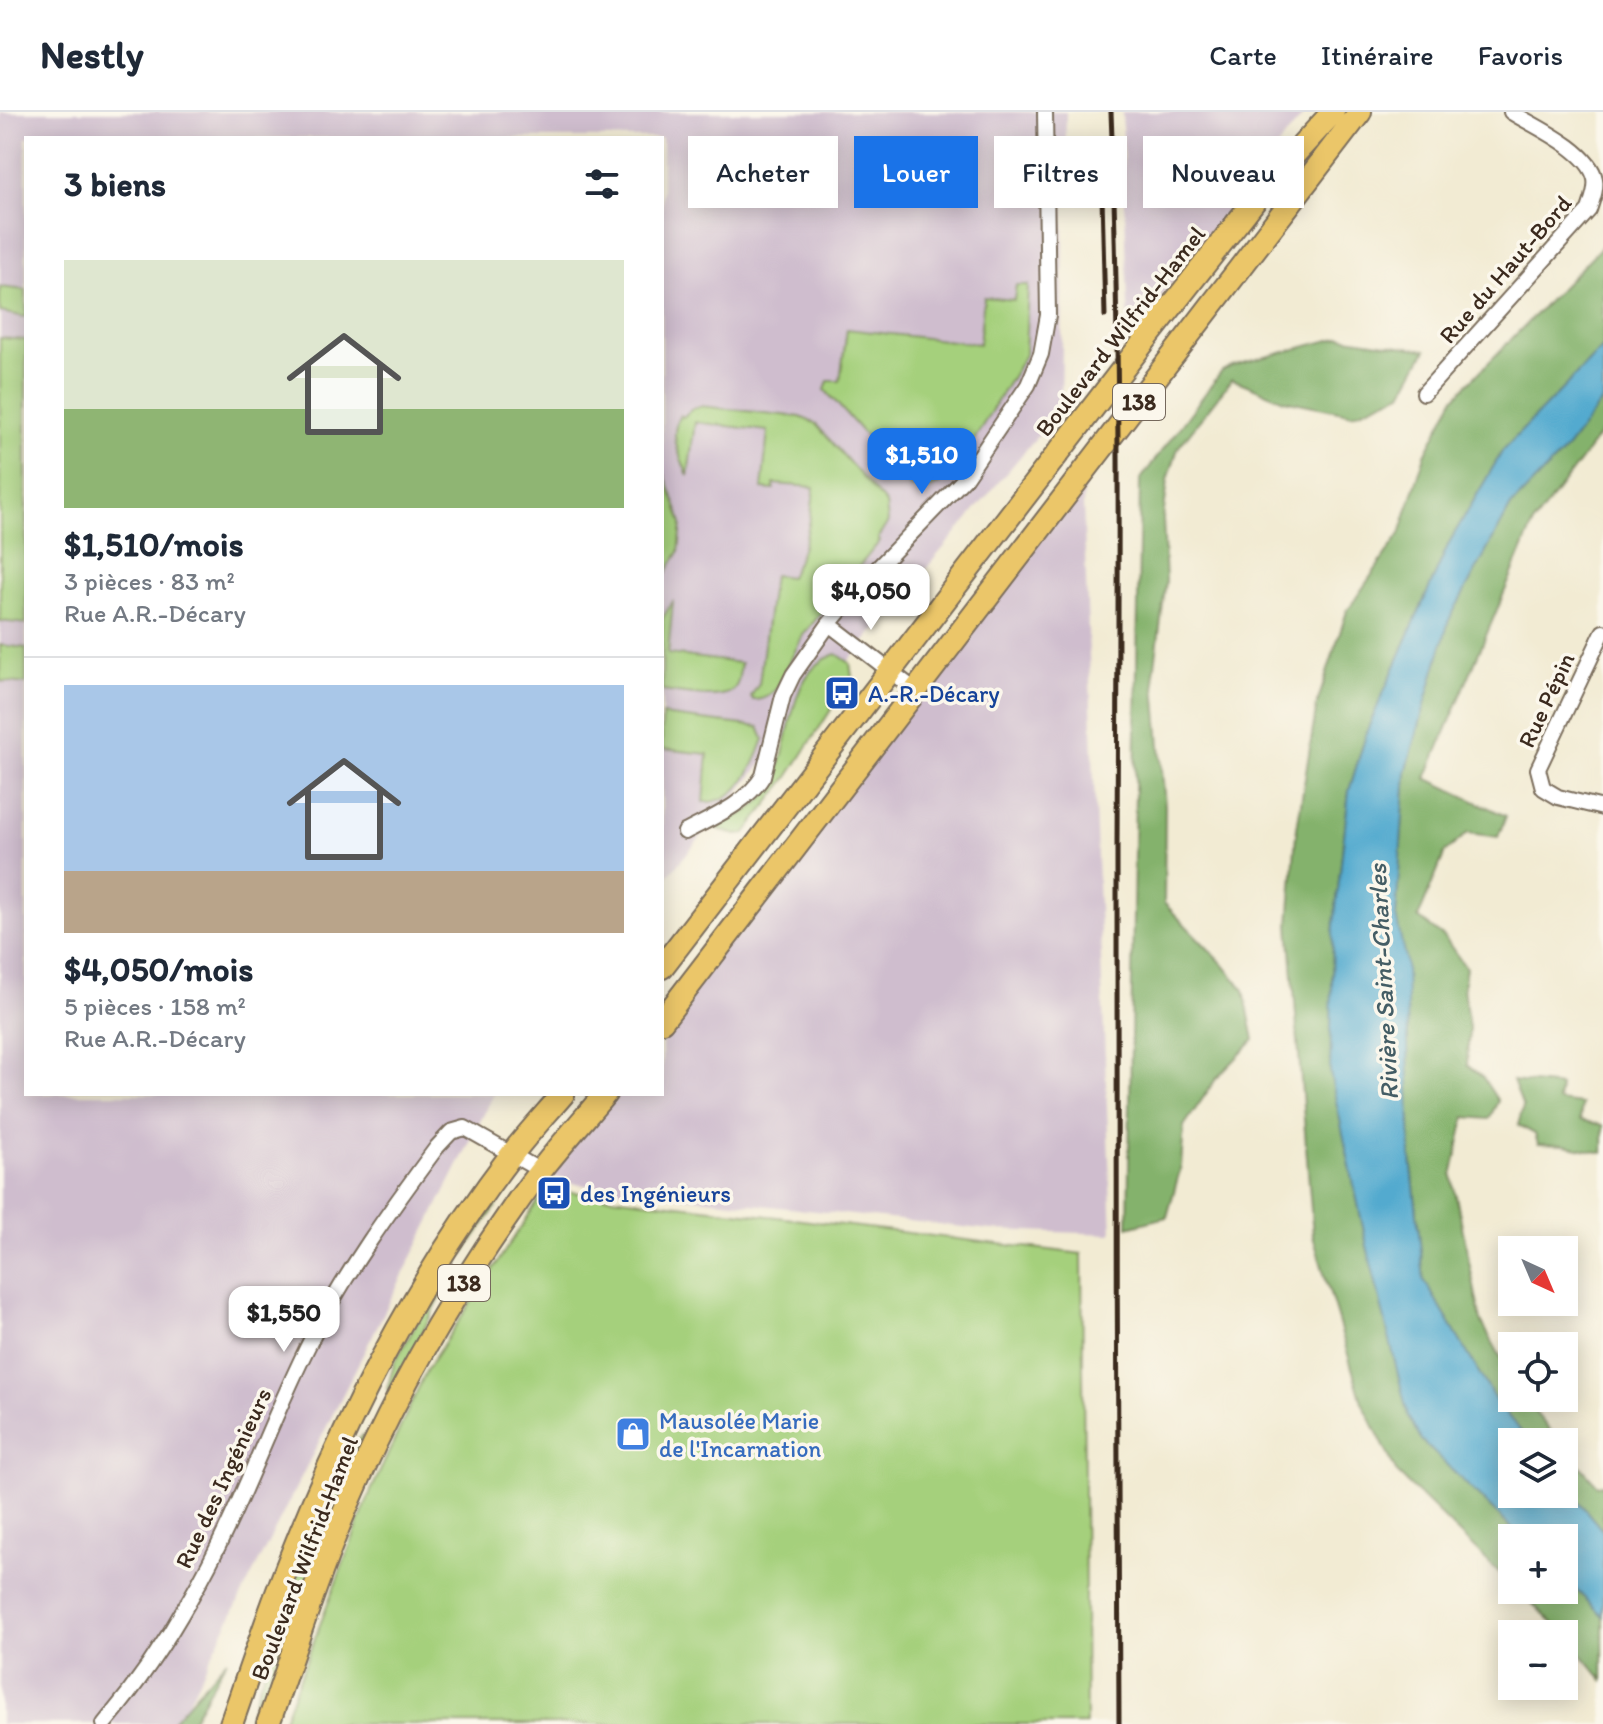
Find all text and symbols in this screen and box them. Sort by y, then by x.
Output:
text: Nestly [40,32,143,78]
text: Carte [1209,38,1277,72]
text: Itinéraire [1321,38,1434,72]
text: Favoris [1478,38,1563,72]
chip: Acheter [688,136,838,208]
chip: Louer [854,136,978,208]
chip: Filtres [994,136,1127,208]
chip: Nouveau [1143,136,1304,208]
icon: filters [580,162,624,206]
text: 3 biens [64,164,166,205]
street label: Rue du Haut-Bord [1433,189,1577,349]
street label: Boulevard Wilfrid-Hamel [1029,220,1211,442]
icon: home [272,312,416,456]
road number: 138 [1113,384,1165,420]
pin: $1,510 [857,428,987,496]
text: $1,510 [885,438,959,470]
text: $1,510/mois [64,524,244,565]
pin: $4,050 [806,564,936,632]
text: 3 pièces · 83 m² [64,565,235,597]
text: $4,050 [831,574,911,606]
text: Rue A.R.-Décary [64,597,246,629]
street label: Rue Pépin [1511,648,1581,752]
bus stop icon: A.-R.-Décary [823,674,861,712]
place label: A.-R.-Décary [868,679,1000,708]
icon: home [272,737,416,881]
water label: Rivière Saint-Charles [1361,862,1405,1101]
text: $4,050/mois [64,949,253,990]
text: 5 pièces · 158 m² [64,990,246,1022]
text: Rue A.R.-Décary [64,1022,246,1054]
bus stop icon: des Ingénieurs [535,1174,573,1212]
place label: des Ingénieurs [580,1179,731,1208]
north arrow [1498,1236,1578,1316]
map controls [1498,1236,1578,1700]
road number: 138 [438,1265,490,1301]
pin: $1,550 [219,1286,349,1354]
text: $1,550 [247,1296,321,1328]
button: locate [1498,1332,1578,1412]
street label: Rue des Ingénieurs [169,1383,277,1573]
place label: Mausolée Marie de l'Incarnation [659,1406,821,1463]
shop icon: Mausolée Marie de l'Incarnation [614,1415,652,1453]
button: layers [1498,1428,1578,1508]
street label: Boulevard Wilfrid-Hamel [244,1432,364,1684]
button: + [1498,1524,1578,1604]
button: − [1498,1620,1578,1700]

